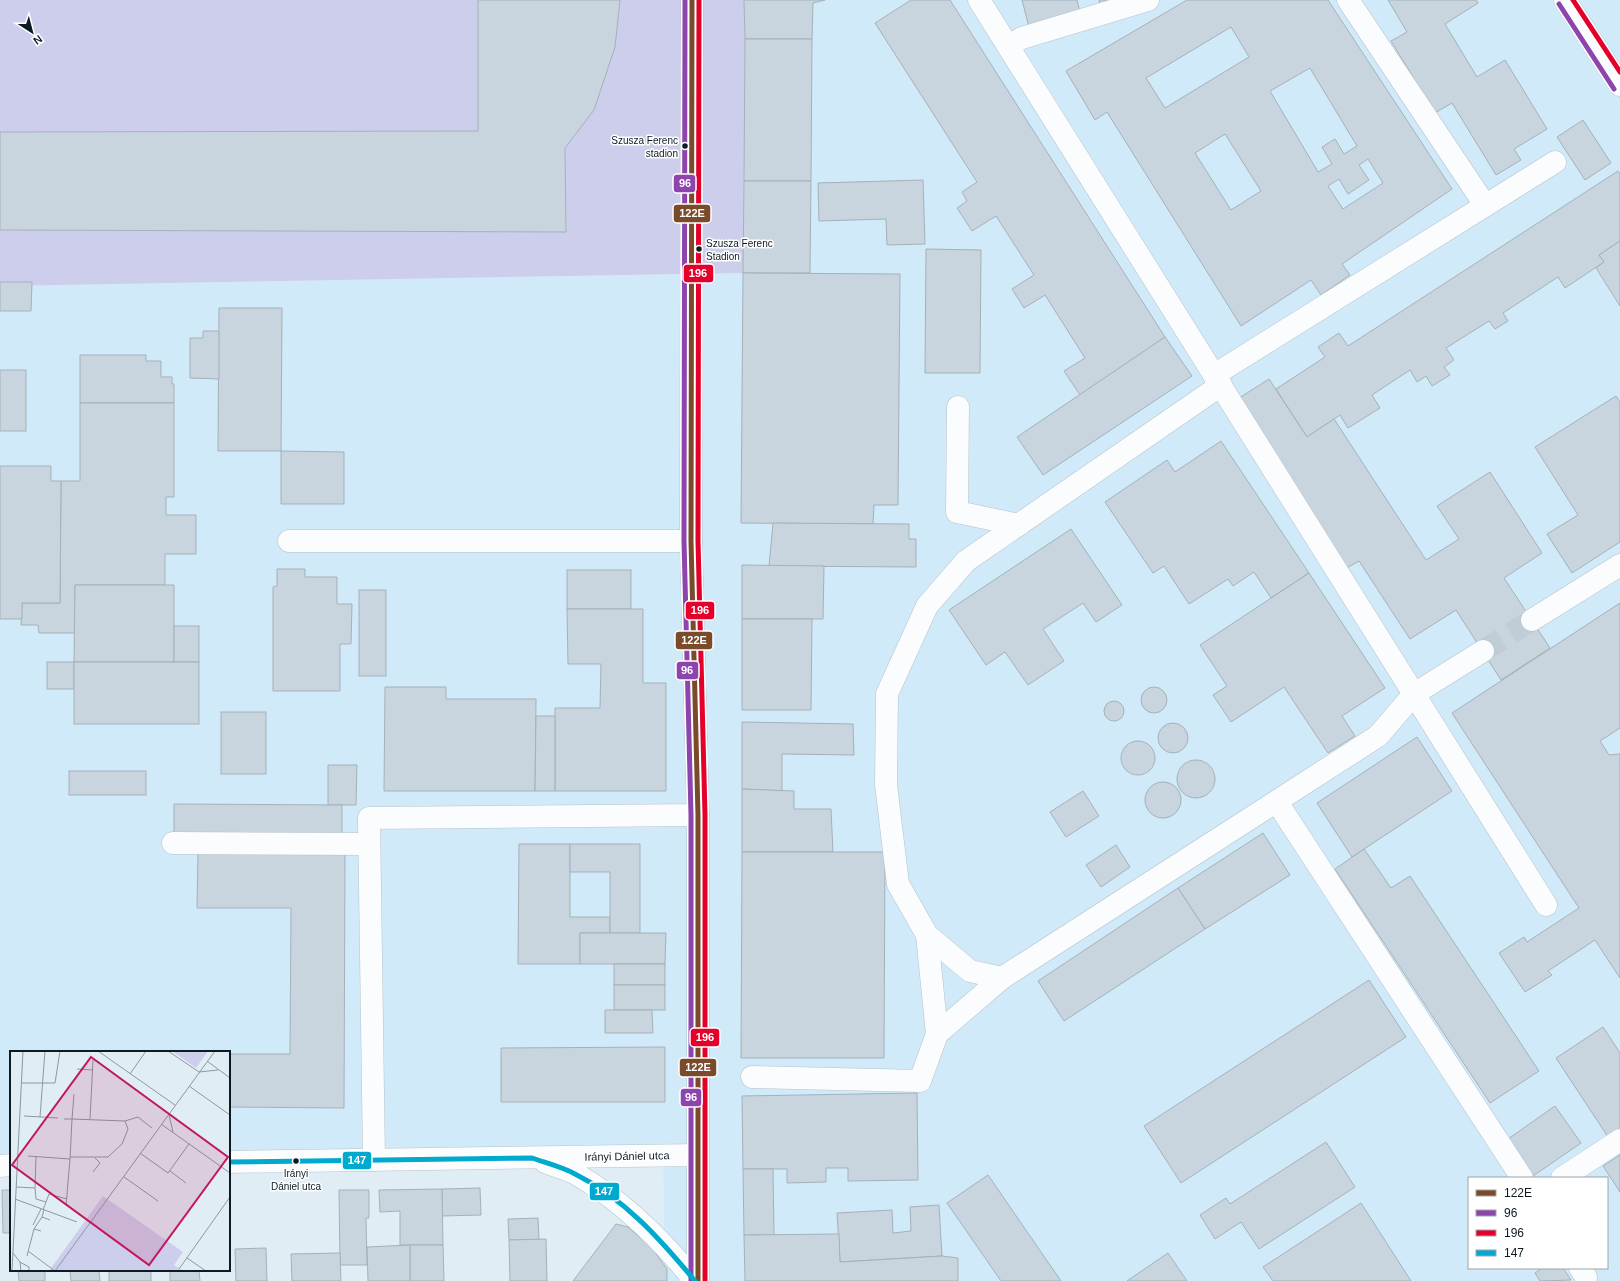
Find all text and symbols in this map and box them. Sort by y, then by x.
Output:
north arrow [12,12,52,52]
text: N [31,33,45,47]
place label: Szusza Ferenc stadion [611,135,678,159]
marker: Szusza Ferenc stadion [680,141,690,151]
line badge: 96 [673,174,696,193]
text: 96 [679,177,691,189]
line badge: 122E [673,204,711,223]
text: 122E [679,207,705,219]
place label: Szusza Ferenc Stadion [706,238,773,262]
marker: Szusza Ferenc Stadion [694,244,704,254]
line badge: 196 [683,264,714,283]
text: 196 [689,267,707,279]
line badge: 196 [685,601,715,620]
text: 196 [691,604,709,616]
line badge: 122E [675,631,713,650]
text: 122E [681,634,707,646]
line badge: 96 [676,661,699,680]
text: 96 [681,664,693,676]
line badge: 196 [690,1028,720,1047]
text: 196 [696,1031,714,1043]
inset map [10,1051,230,1271]
line badge: 122E [679,1058,717,1077]
text: 122E [685,1061,711,1073]
line badge: 96 [680,1088,702,1107]
text: 96 [685,1091,697,1103]
street label: Irányi Dániel utca [584,1149,670,1163]
line badge: 147 [342,1151,372,1170]
text: 147 [348,1154,366,1166]
marker: Irányi Dániel utca [291,1156,301,1166]
place label: Irányi Dániel utca [271,1168,321,1192]
legend [1468,1177,1608,1269]
line badge: 147 [589,1182,620,1201]
text: 147 [595,1185,613,1197]
text: 122E [1504,1186,1532,1200]
text: 96 [1504,1206,1518,1220]
text: 196 [1504,1226,1524,1240]
text: 147 [1504,1246,1524,1260]

